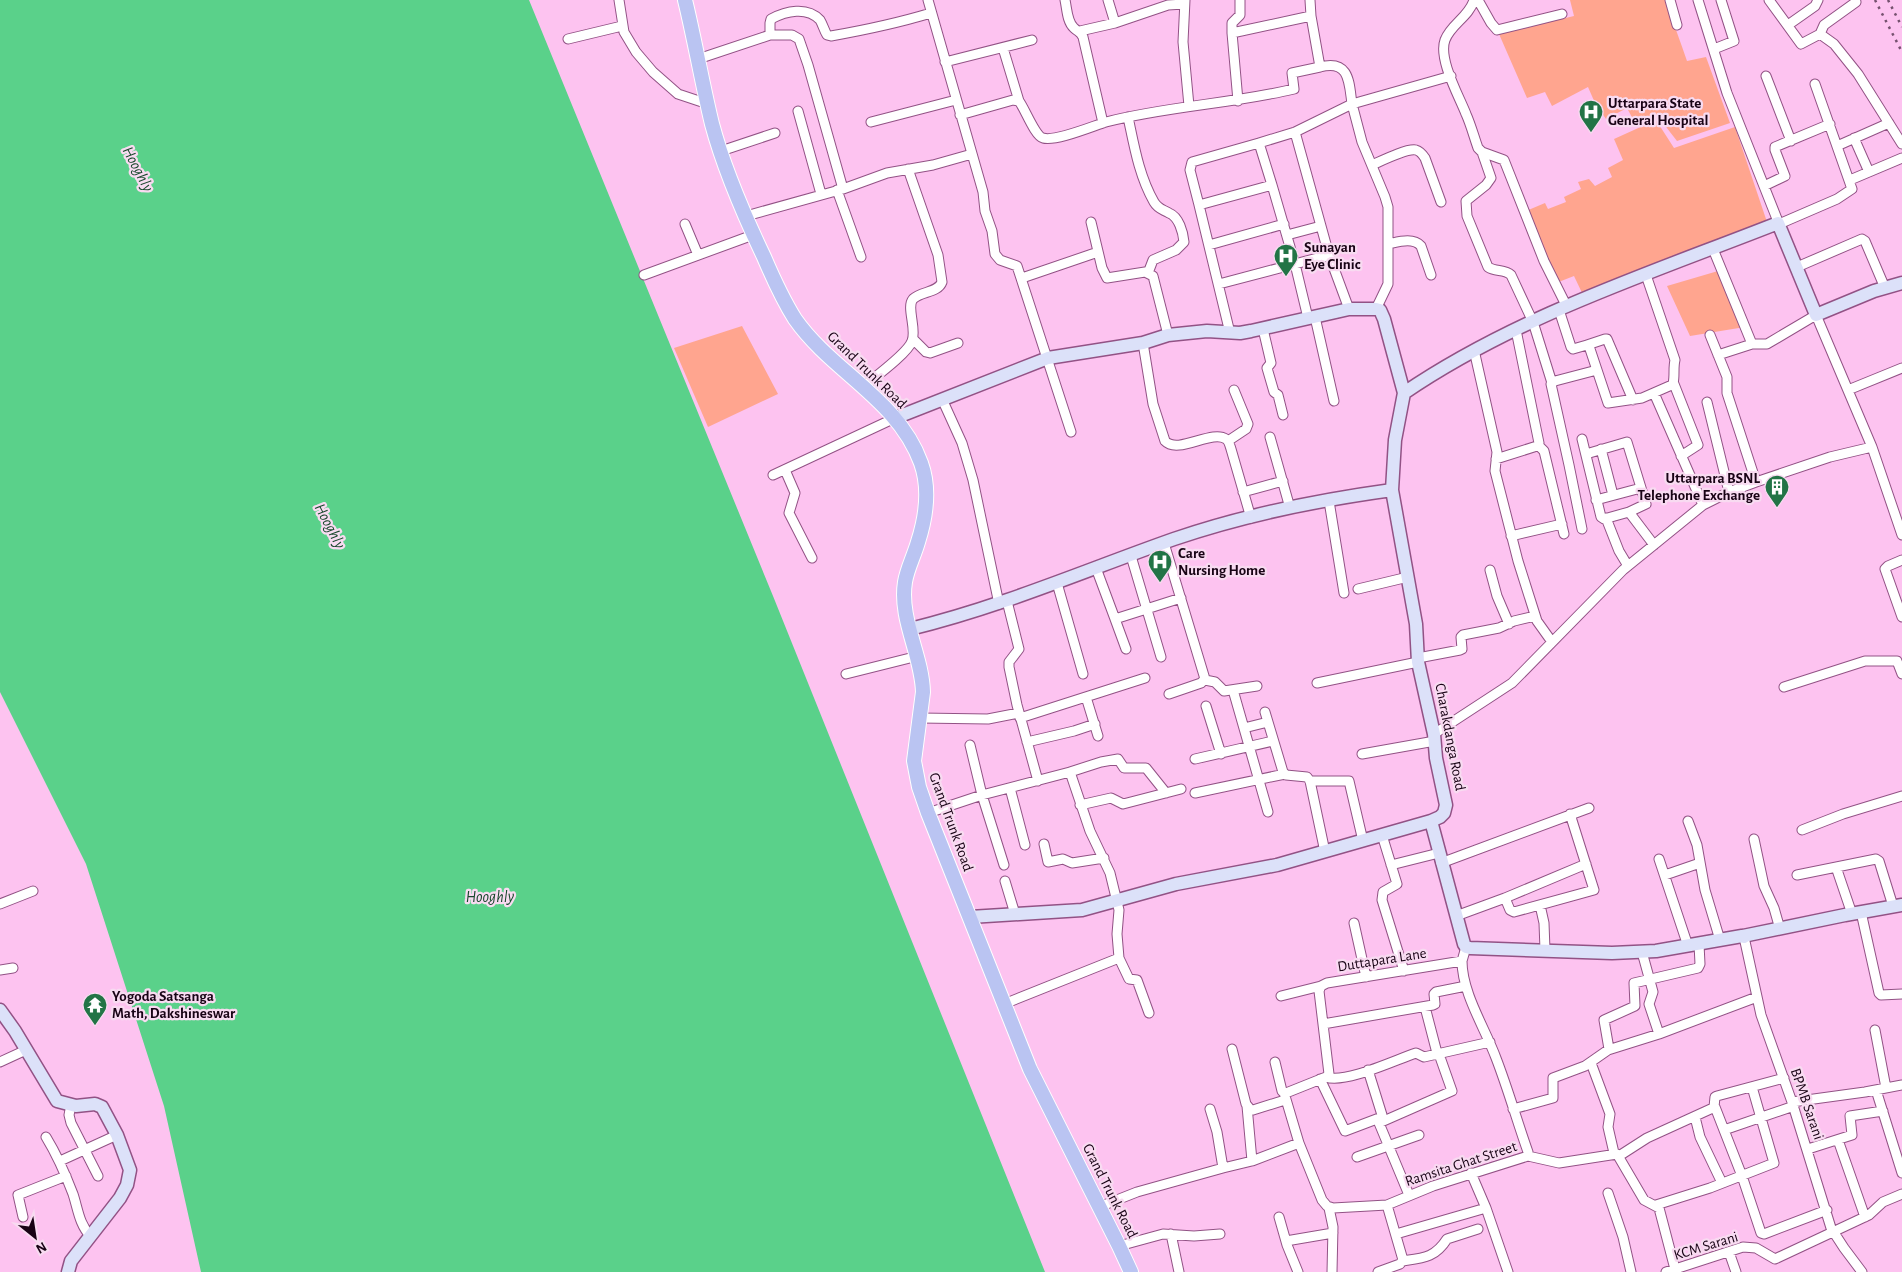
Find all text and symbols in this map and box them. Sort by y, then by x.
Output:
place label: Uttarpara State General Hospital [1608,96,1709,128]
hospital icon: Uttarpara State General Hospital [1578,99,1604,133]
water label: Hooghly [120,144,157,194]
place label: Sunayan Eye Clinic [1304,240,1361,272]
hospital icon: Sunayan Eye Clinic [1273,243,1299,277]
street label: Grand Trunk Road [824,329,910,412]
place label: Uttarpara BSNL Telephone Exchange [1637,471,1761,503]
building icon: Uttarpara BSNL Telephone Exchange [1764,474,1790,508]
water label: Hooghly [312,501,349,551]
place label: Care Nursing Home [1178,546,1265,578]
hospital icon: Care Nursing Home [1147,549,1173,583]
street label: Charakdanga Road [1432,682,1468,792]
street label: Grand Trunk Road [926,771,976,874]
water label: Hooghly [466,889,515,905]
street label: Duttapara Lane [1336,946,1428,974]
place label: Yogoda Satsanga Math, Dakshineswar [112,989,236,1021]
temple icon: Yogoda Satsanga Math, Dakshineswar [82,992,108,1026]
street label: BPMB Sarani [1788,1066,1826,1142]
street label: Ramsita Ghat Street [1403,1139,1519,1189]
street label: Grand Trunk Road [1080,1141,1140,1241]
north arrow [10,1212,60,1262]
street label: KCM Sarani [1672,1229,1740,1263]
text: N [33,1239,49,1256]

